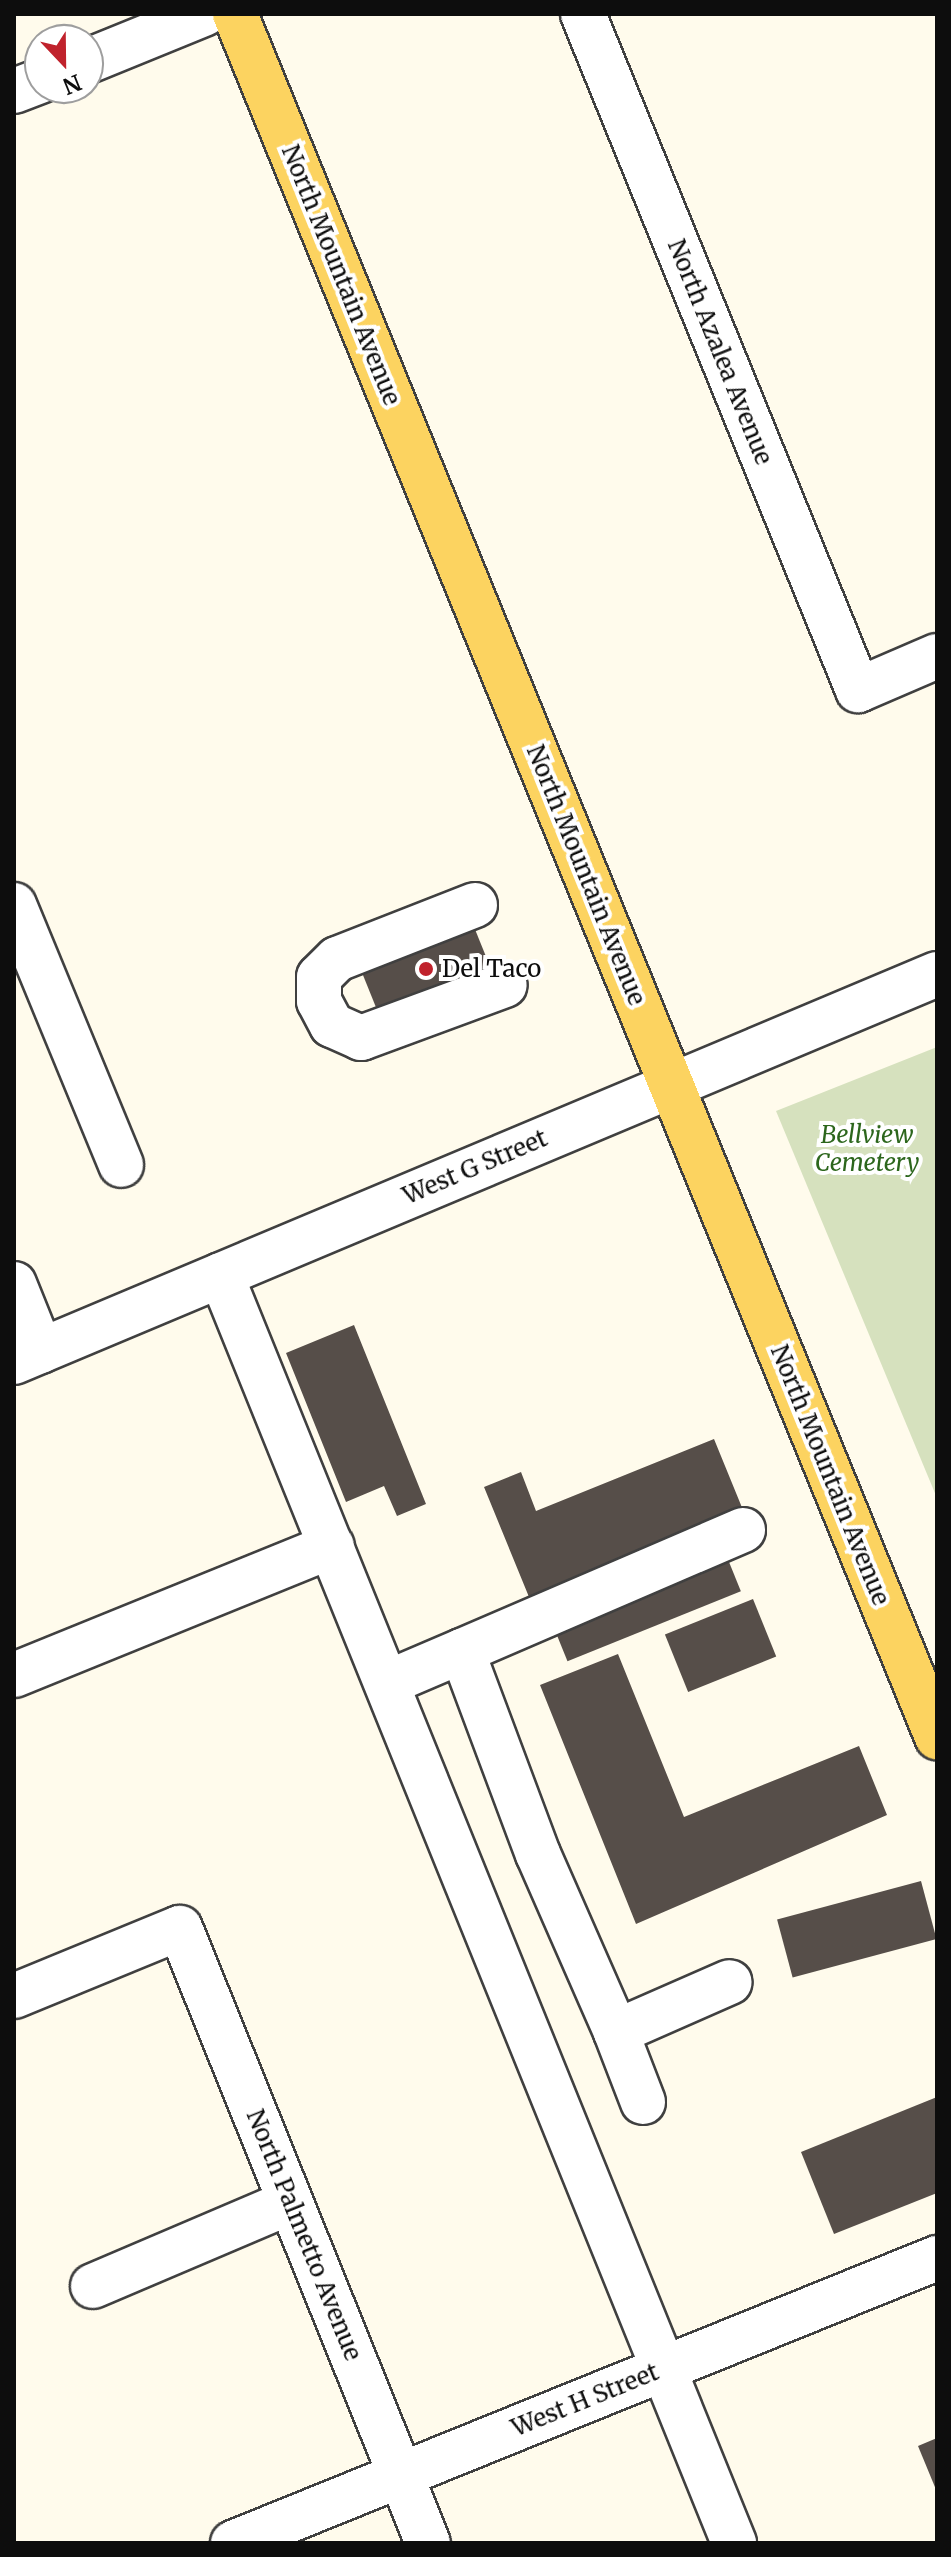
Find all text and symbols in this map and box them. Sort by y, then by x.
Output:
north arrow [24,24,104,104]
text: N [59,68,86,101]
street label: North Mountain Avenue [276,141,406,409]
street label: North Azalea Avenue [662,235,778,469]
street label: North Mountain Avenue [521,741,651,1009]
place label: Del Taco [442,955,541,983]
marker: Del Taco [417,960,435,978]
park label: Bellview Cemetery [815,1121,919,1177]
street label: West G Street [398,1124,552,1210]
street label: North Mountain Avenue [765,1341,895,1609]
street label: North Palmetto Avenue [240,2105,368,2365]
street label: West H Street [507,2357,663,2443]

